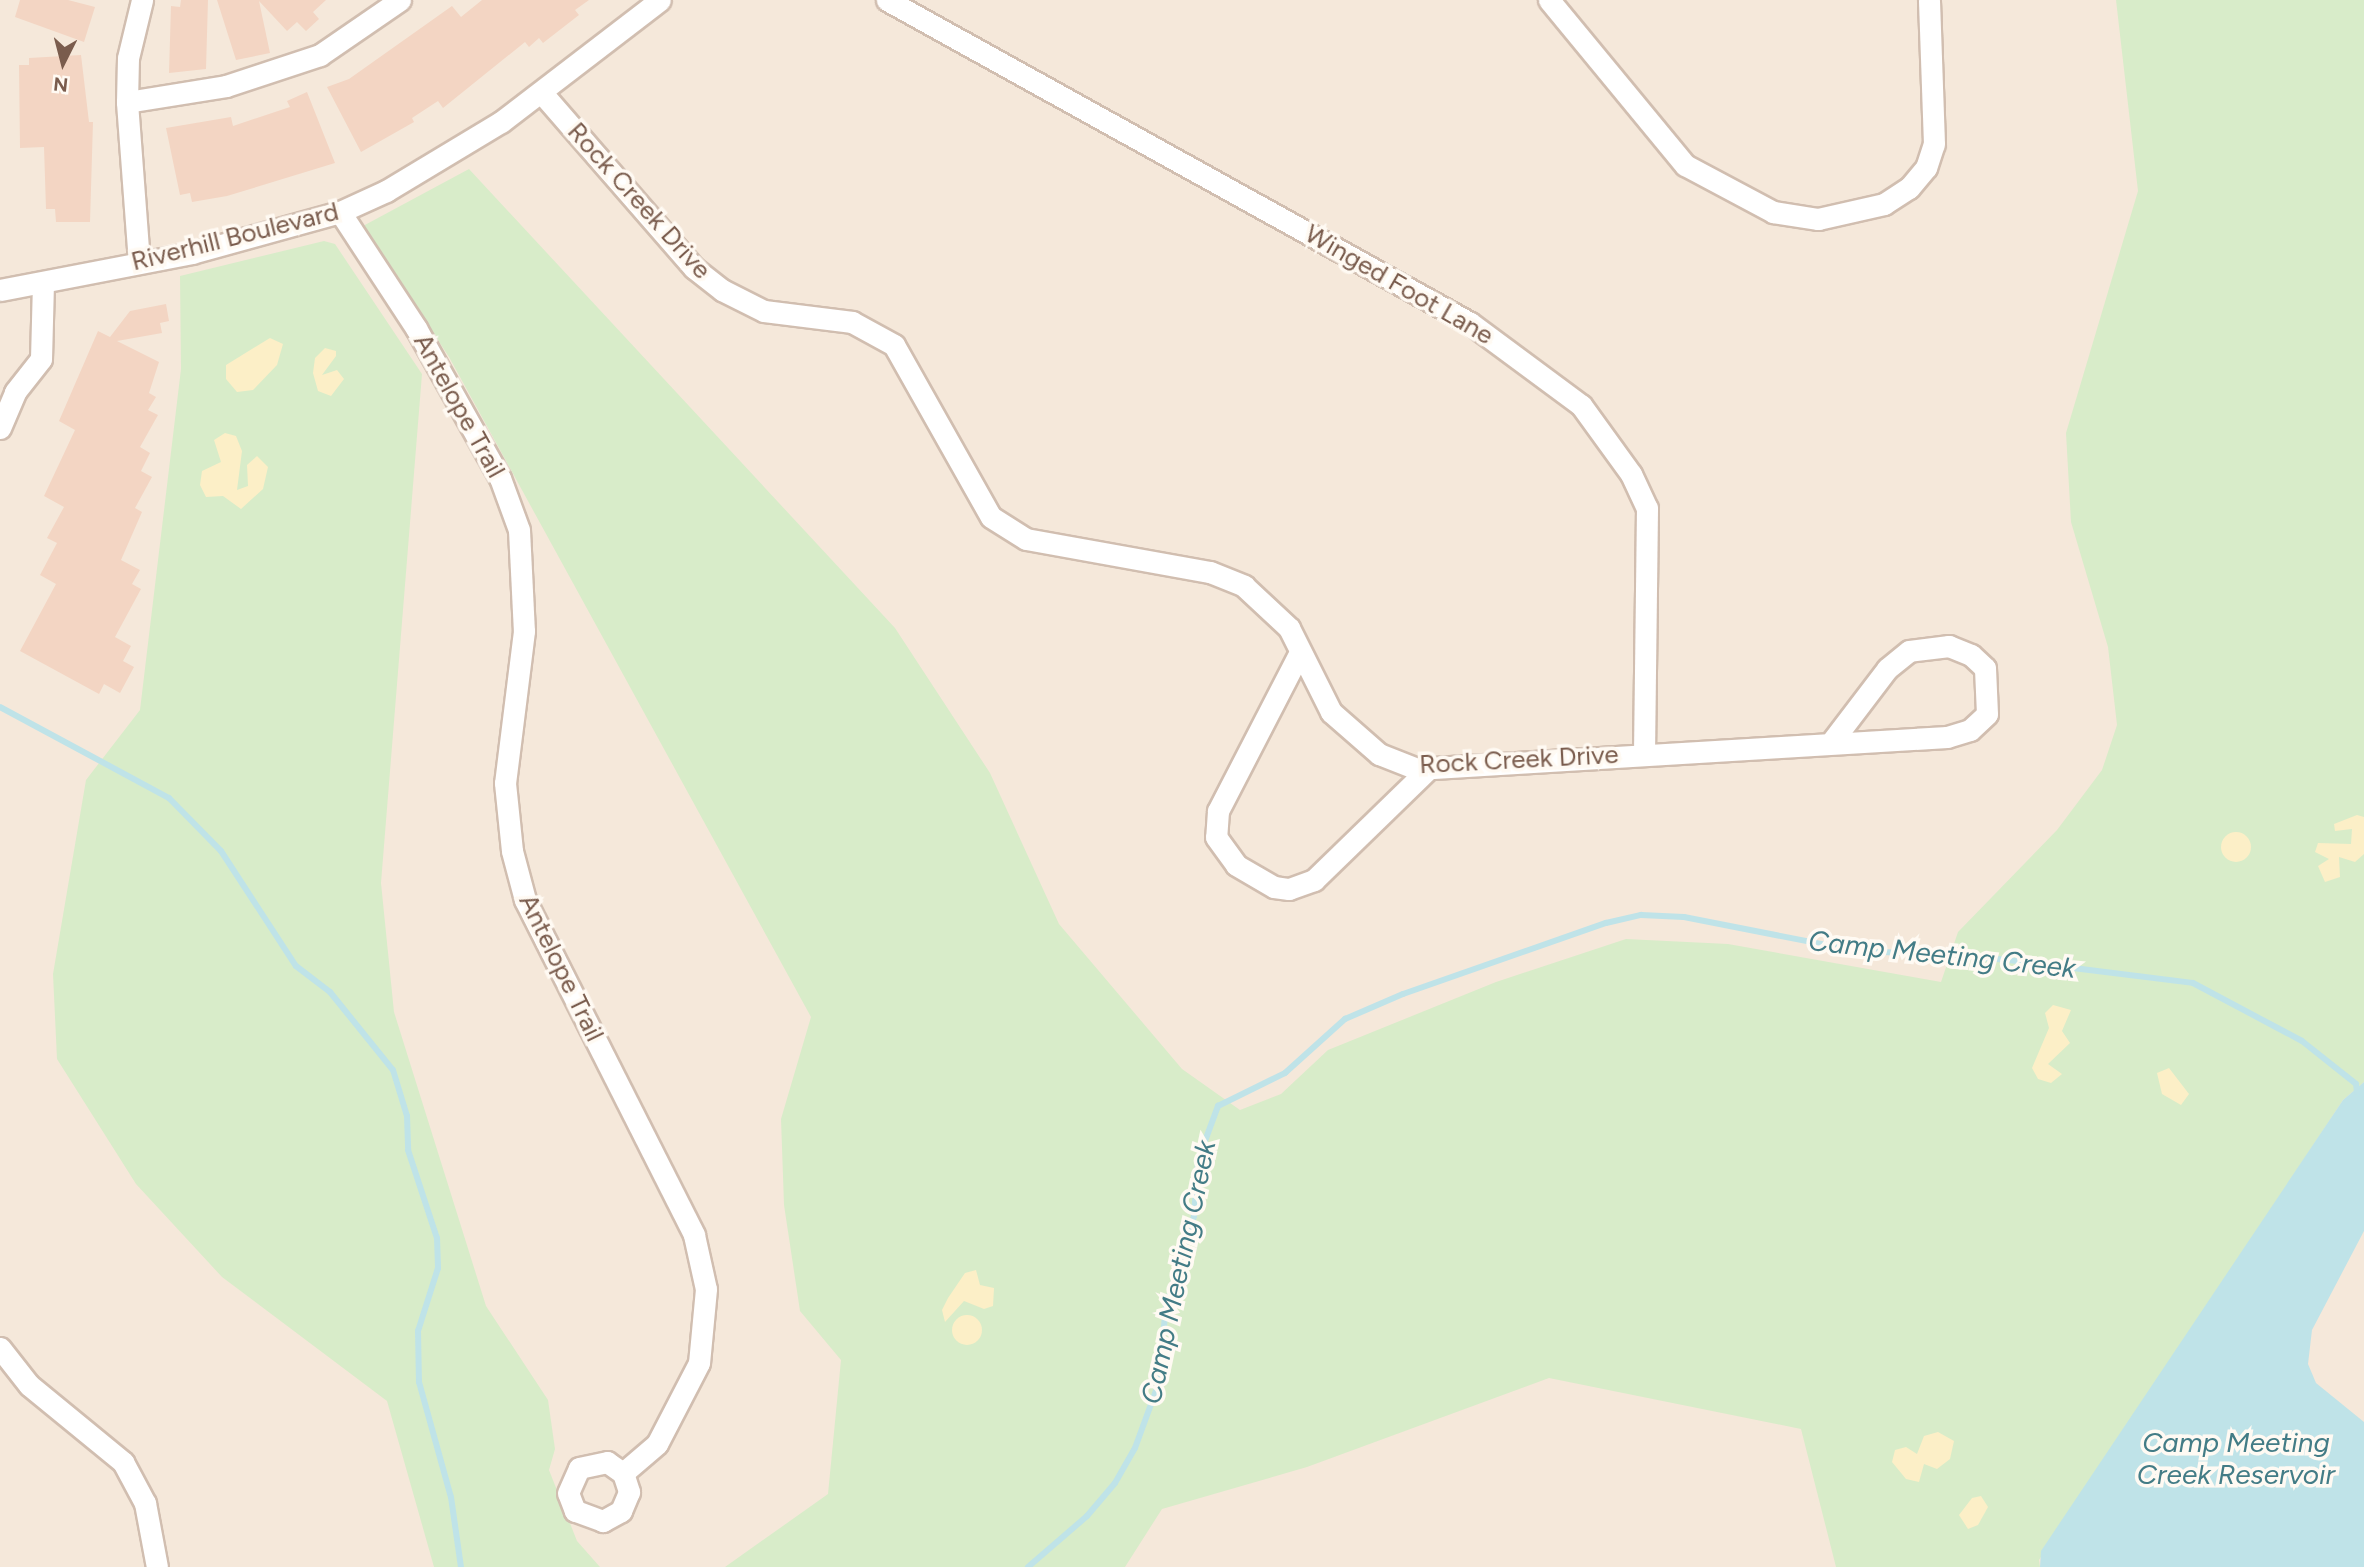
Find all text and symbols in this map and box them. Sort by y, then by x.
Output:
north arrow [28,28,98,98]
text: N [52,72,69,97]
street label: Rock Creek Drive [561,116,717,286]
street label: Riverhill Boulevard [128,196,342,278]
street label: Winged Foot Lane [1299,218,1499,352]
street label: Antelope Trail [407,329,511,483]
street label: Rock Creek Drive [1419,739,1619,781]
street label: Antelope Trail [512,889,610,1047]
water label: Camp Meeting Creek [1807,923,2077,985]
water label: Camp Meeting Creek [1134,1137,1222,1407]
water label: Camp Meeting Creek Reservoir [2137,1425,2335,1491]

